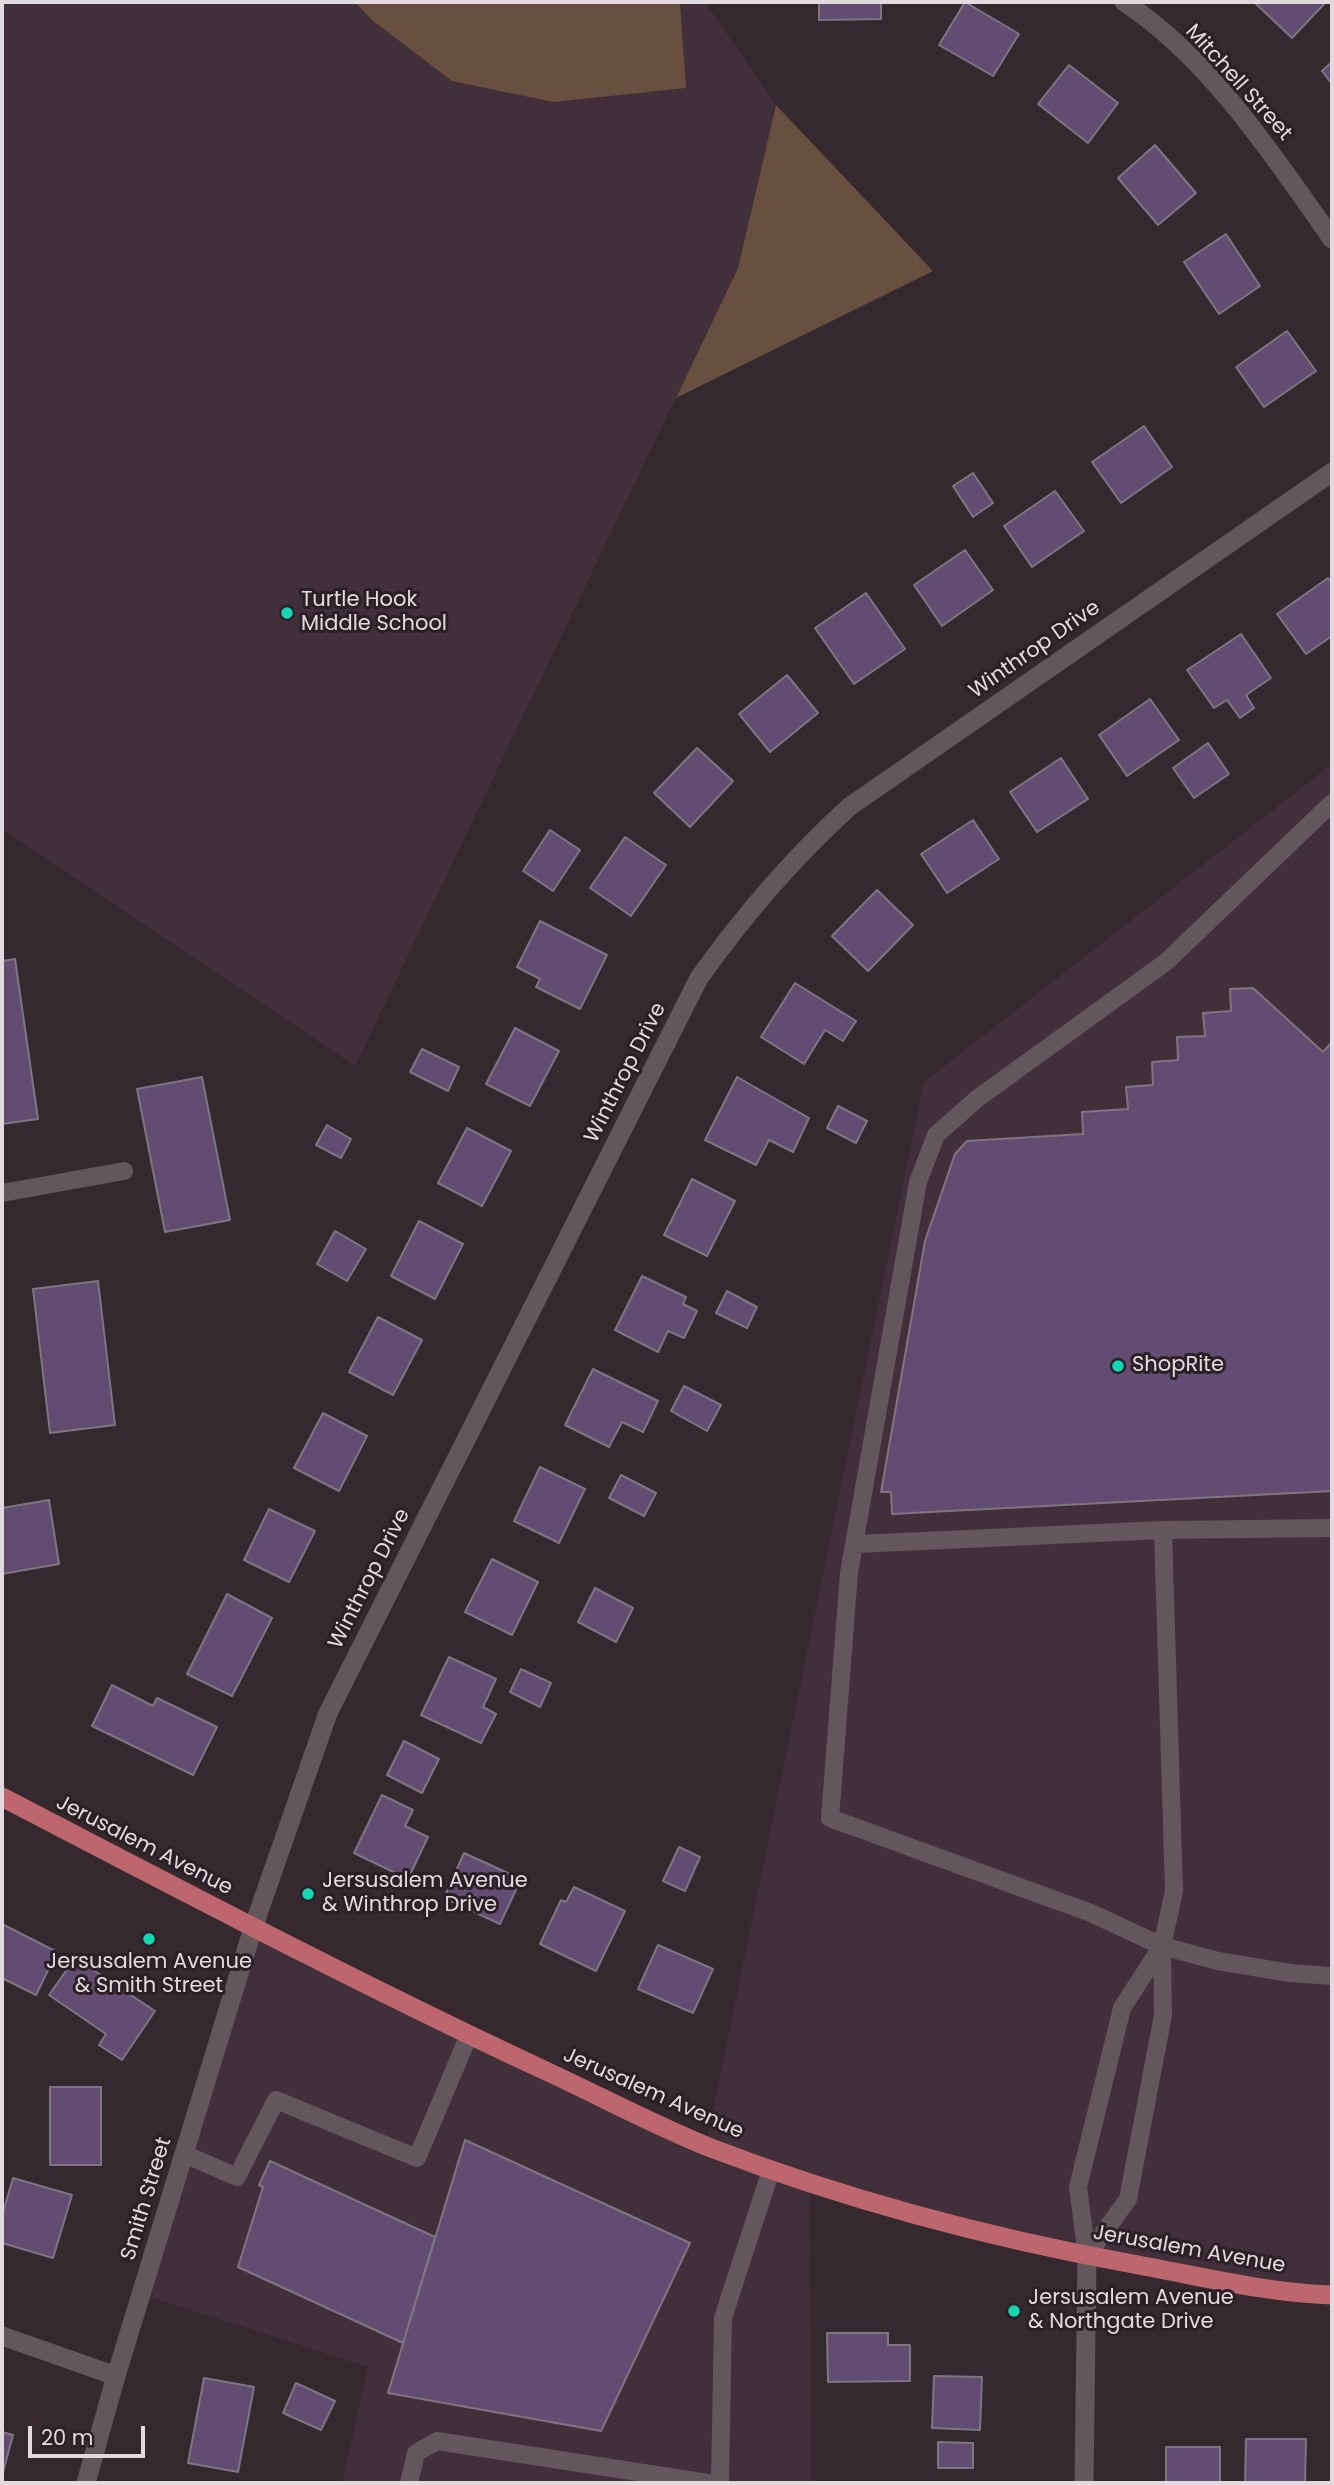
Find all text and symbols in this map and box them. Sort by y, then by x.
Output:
street label: Mitchell Street [1179,20,1297,146]
place label: Turtle Hook Middle School [301,588,447,638]
street label: Winthrop Drive [965,596,1105,704]
marker: Turtle Hook Middle School [279,605,295,621]
street label: Winthrop Drive [580,999,672,1147]
place label: ShopRite [1132,1353,1224,1379]
marker: ShopRite [1110,1358,1126,1374]
street label: Winthrop Drive [324,1505,416,1653]
street label: Jerusalem Avenue [51,1791,237,1901]
place label: Jersusalem Avenue & Winthrop Drive [322,1869,528,1919]
marker: Jersusalem Avenue & Winthrop Drive [300,1886,316,1902]
marker: Jersusalem Avenue & Smith Street [141,1931,157,1947]
place label: Jersusalem Avenue & Smith Street [46,1950,252,2000]
street label: Jerusalem Avenue [559,2043,747,2145]
street label: Smith Street [116,2134,178,2264]
street label: Jerusalem Avenue [1091,2221,1287,2279]
place label: Jersusalem Avenue & Northgate Drive [1028,2286,1234,2336]
marker: Jersusalem Avenue & Northgate Drive [1006,2303,1022,2319]
scale bar [32,2412,149,2456]
text: 20 m [41,2423,94,2452]

